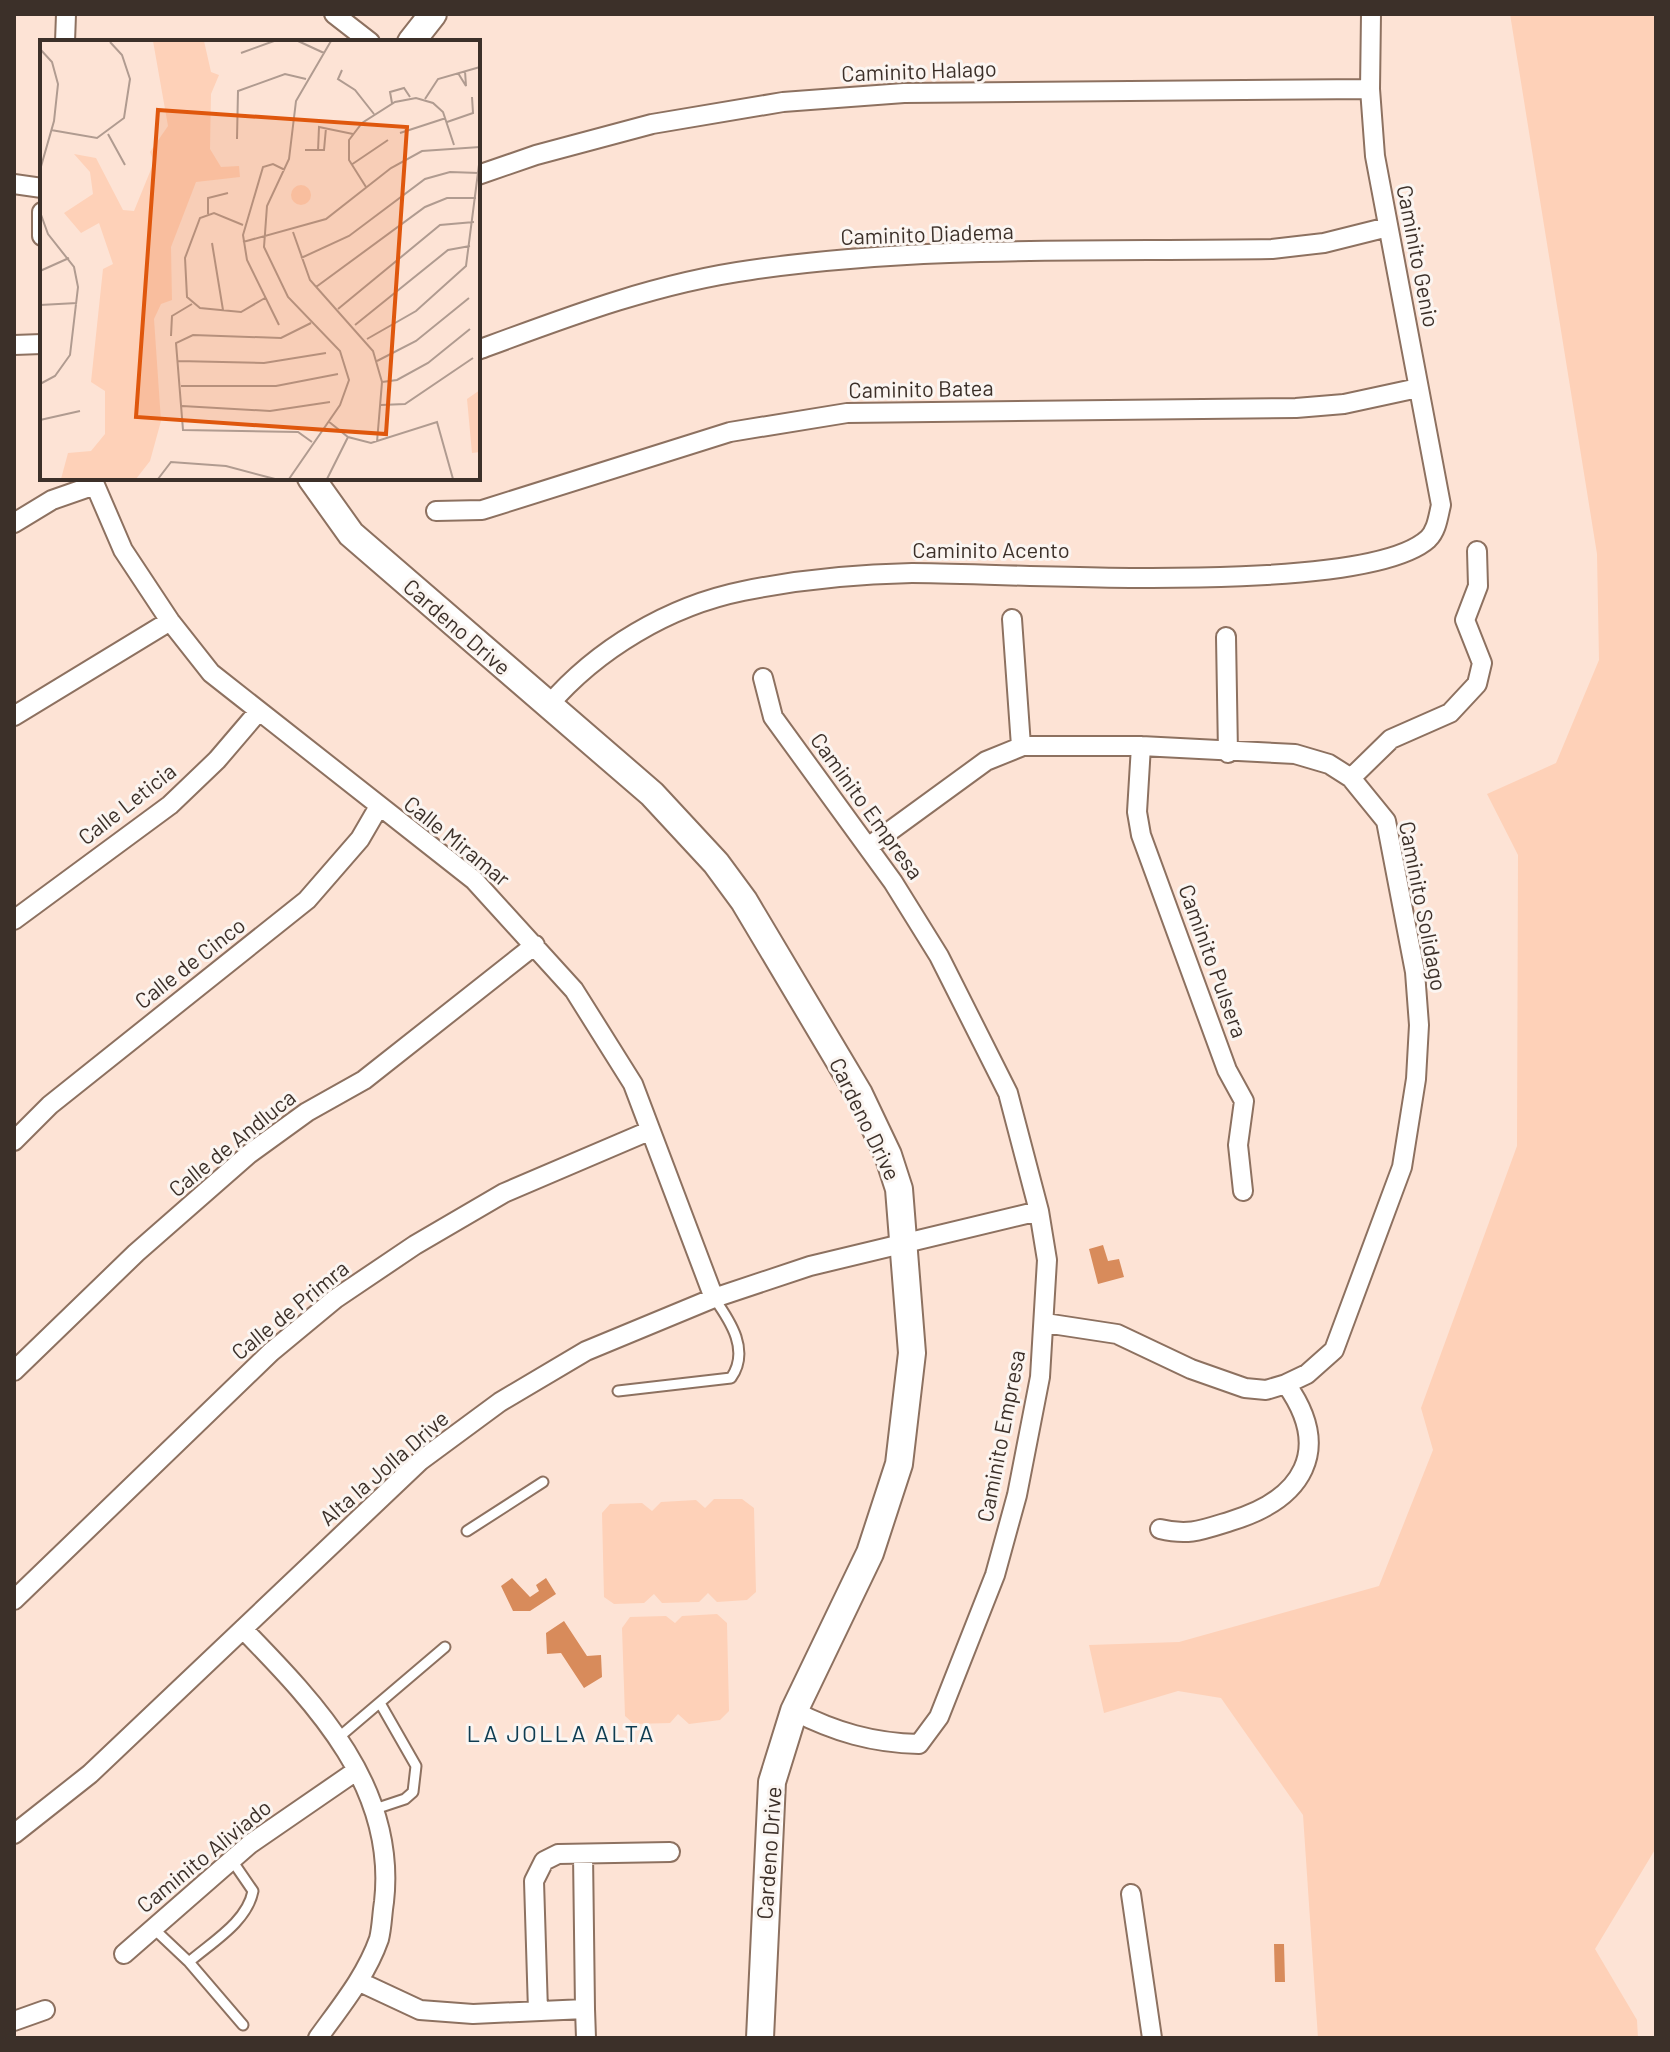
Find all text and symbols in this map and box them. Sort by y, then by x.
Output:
inset map [40,40,480,480]
street label: Caminito Halago [841,54,997,86]
street label: Caminito Genio [1392,182,1446,329]
street label: Caminito Diadema [840,217,1014,249]
street label: Caminito Batea [848,374,994,402]
street label: Caminito Acento [912,536,1070,562]
street label: Cardeno Drive [399,573,516,680]
street label: Caminito Empresa [806,727,930,884]
street label: Calle Leticia [72,757,180,849]
street label: Calle Miramar [399,790,516,891]
street label: Caminito Solidago [1395,819,1453,993]
street label: Caminito Pulsera [1174,880,1254,1041]
street label: Calle de Cinco [129,911,250,1013]
street label: Cardeno Drive [825,1053,907,1184]
street label: Calle de Andluca [163,1083,300,1201]
street label: Calle de Primra [226,1254,353,1364]
street label: Caminito Empresa [971,1348,1029,1524]
street label: Alta la Jolla Drive [314,1404,453,1530]
district label: LA JOLLA ALTA [467,1718,655,1747]
street label: Cardeno Drive [750,1786,786,1920]
street label: Caminito Aliviado [131,1793,276,1917]

